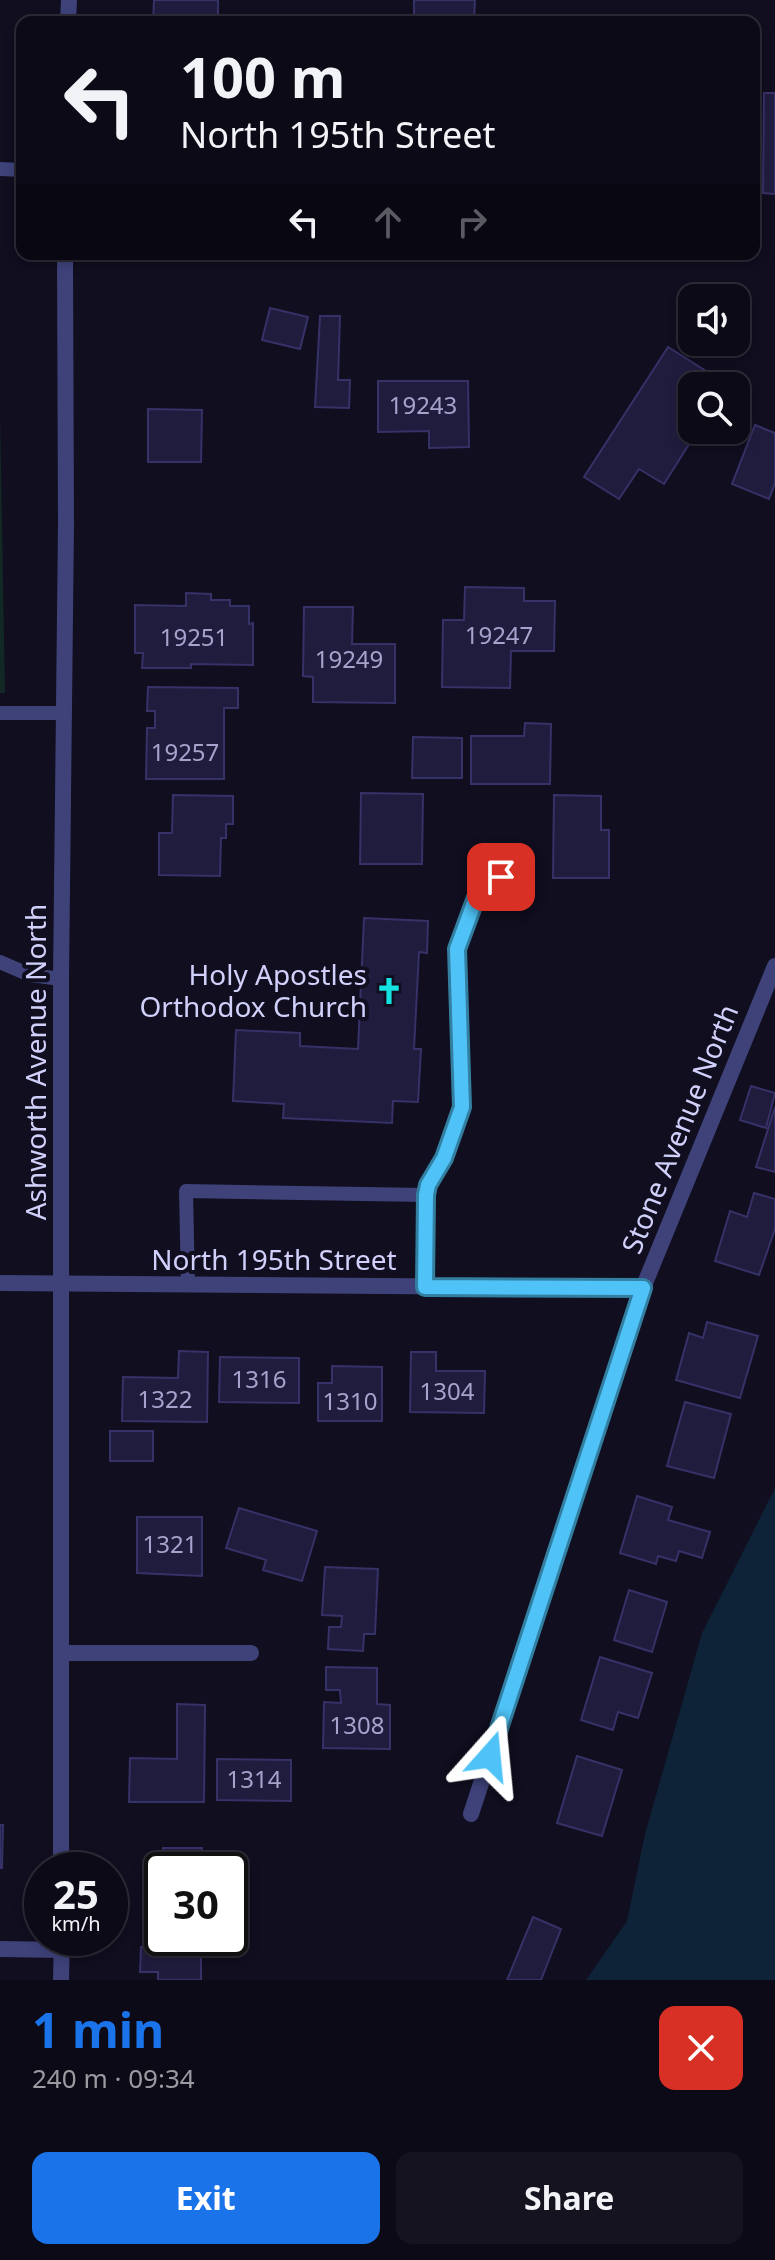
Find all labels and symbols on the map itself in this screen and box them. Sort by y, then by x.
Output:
house number: 19243 [389,388,457,421]
house number: 19247 [465,618,533,651]
house number: 19251 [160,620,228,653]
house number: 19249 [315,642,383,675]
house number: 19257 [151,735,219,768]
pin [467,843,535,911]
street label: Ashworth Avenue North [16,904,54,1220]
place label: Holy Apostles Orthodox Church [139,955,367,1025]
church icon: Holy Apostles Orthodox Church [374,976,404,1006]
street label: Stone Avenue North [612,998,746,1259]
street label: North 195th Street [151,1240,397,1278]
house number: 1316 [232,1362,286,1395]
house number: 1304 [420,1374,475,1407]
house number: 1322 [138,1382,192,1415]
house number: 1310 [323,1384,377,1417]
house number: 1321 [143,1527,197,1560]
house number: 1308 [330,1708,384,1741]
position arrow [448,1714,532,1798]
house number: 1314 [227,1762,282,1795]
speed limit sign: 30 [144,1852,248,1956]

